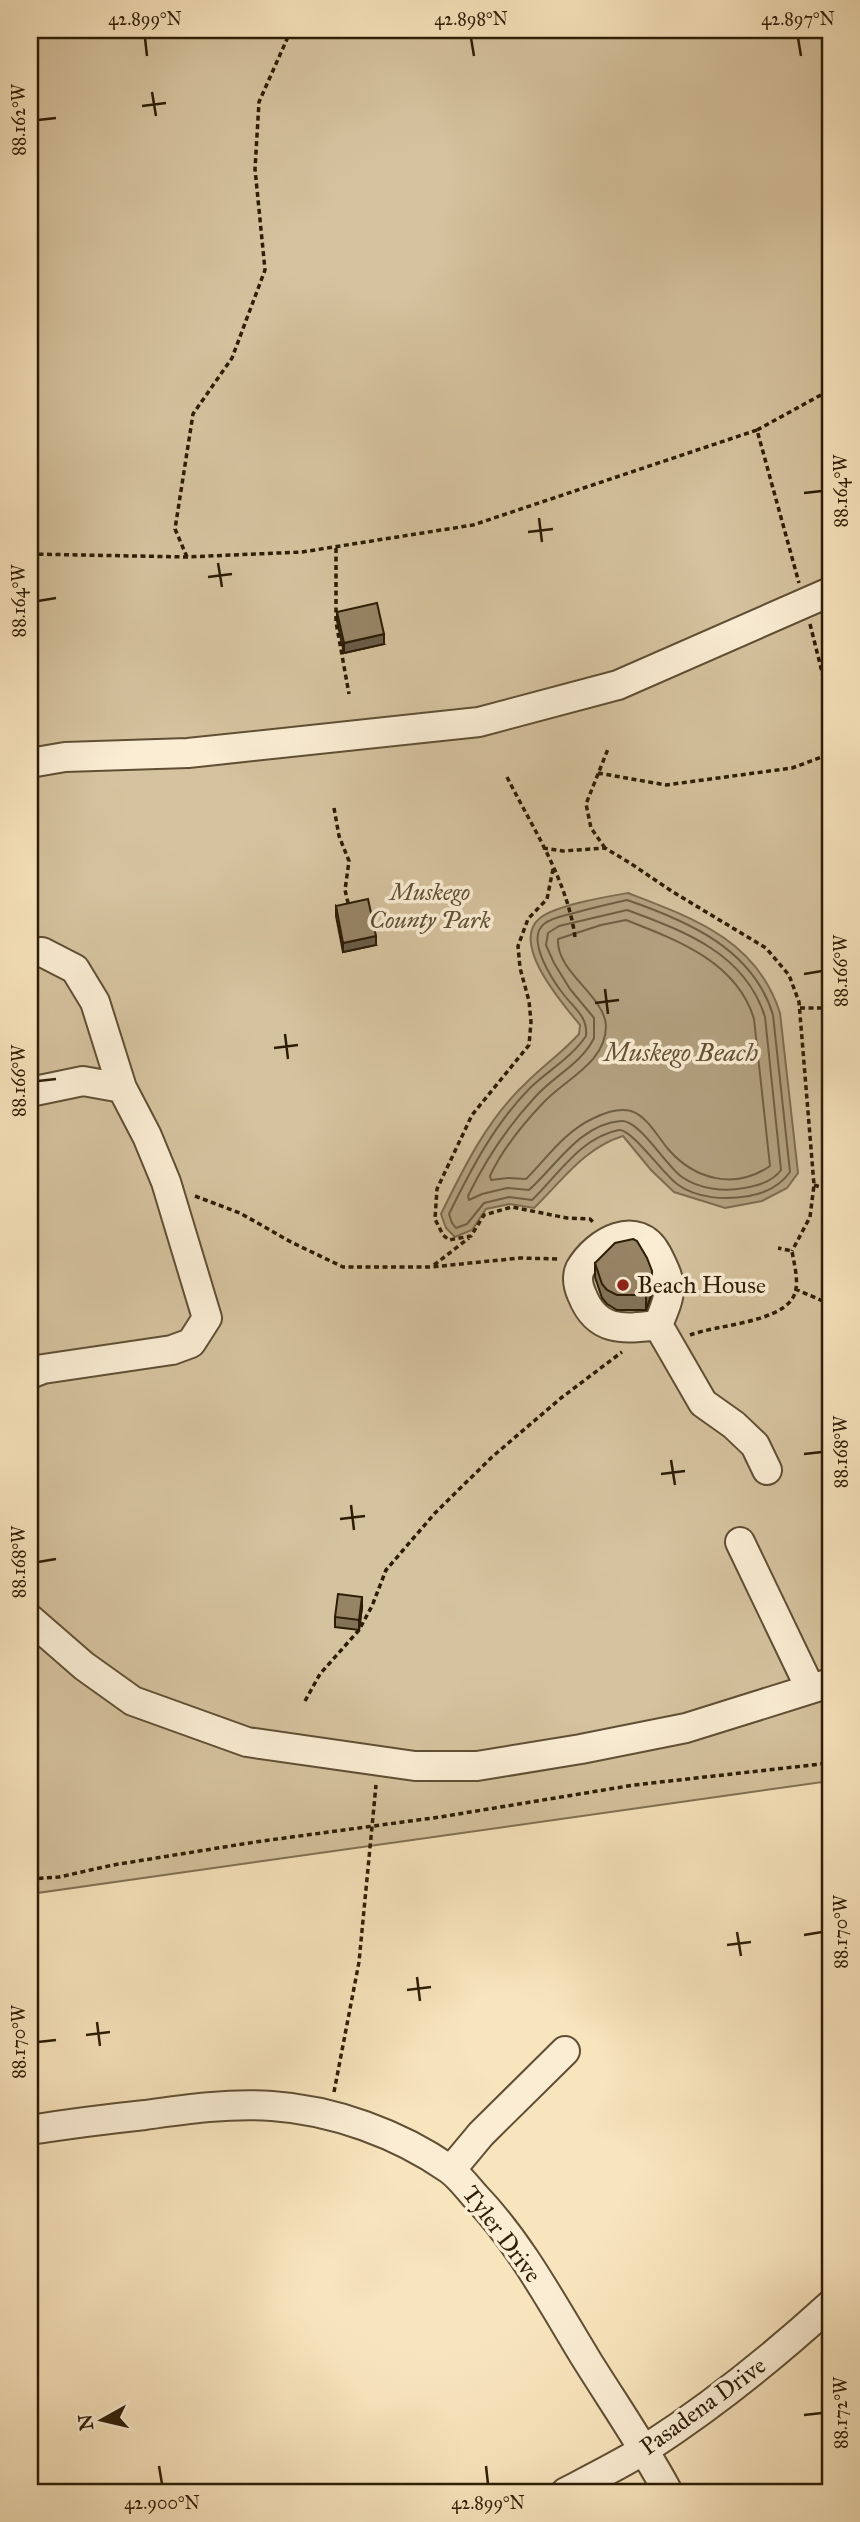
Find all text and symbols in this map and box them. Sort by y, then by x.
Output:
text: 42.899°N [108,8,182,30]
text: 42.898°N [434,8,508,30]
text: 42.897°N [761,8,835,30]
text: 88.162°W [8,83,30,156]
text: 88.164°W [830,454,852,527]
text: 88.164°W [8,564,30,637]
park label: Muskego County Park [369,877,491,935]
text: 88.166°W [830,934,852,1007]
water label: Muskego Beach [601,1036,759,1068]
text: 88.166°W [8,1044,30,1117]
place label: Beach House [637,1270,766,1300]
marker: Beach House [615,1277,631,1293]
text: 88.168°W [830,1415,852,1488]
text: 88.168°W [8,1525,30,1598]
text: 88.170°W [830,1894,852,1969]
text: 88.170°W [8,2004,30,2079]
street label: Tyler Drive [456,2180,548,2288]
street label: Pasadena Drive [634,2350,772,2462]
text: 88.172°W [830,2376,852,2449]
north arrow [66,2386,136,2456]
text: N [73,2413,98,2432]
text: 42.900°N [124,2492,200,2514]
text: 42.899°N [451,2492,525,2514]

